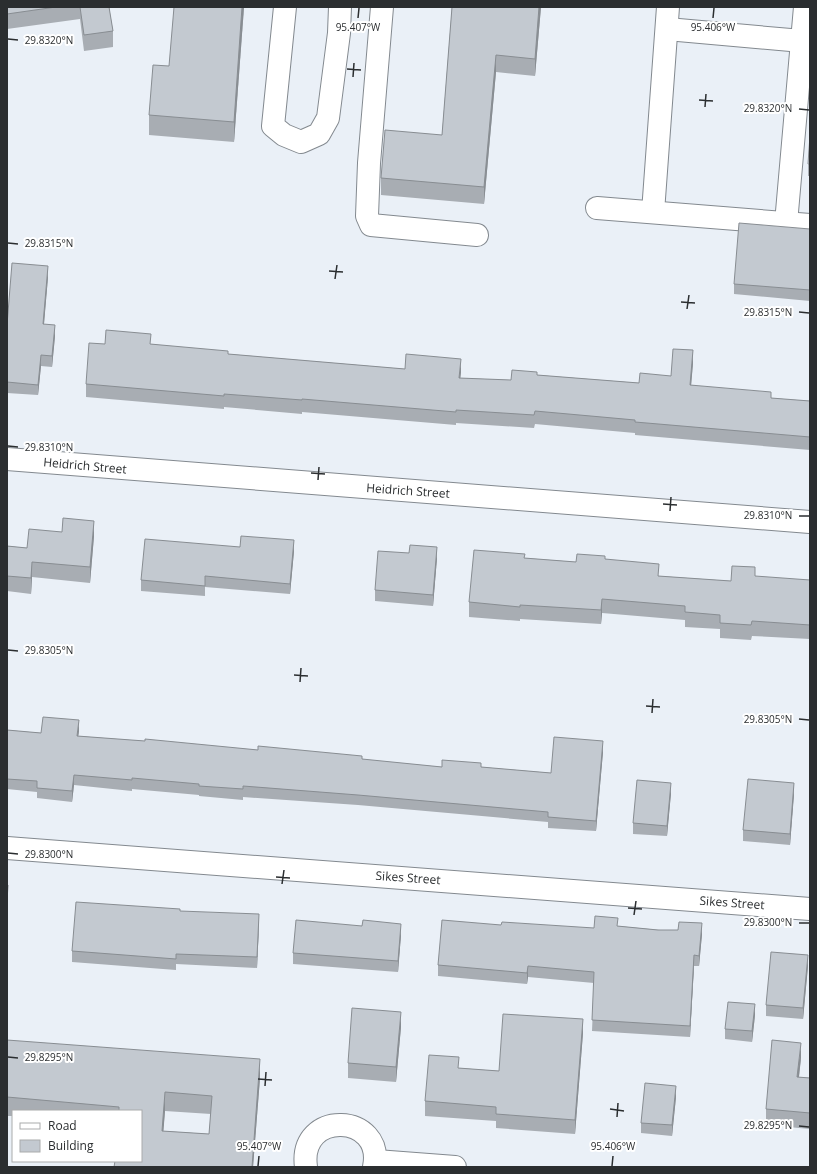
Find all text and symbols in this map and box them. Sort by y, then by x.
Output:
text: 95.407°W [336,20,381,34]
text: 95.406°W [691,20,736,34]
text: 29.8320°N [25,33,73,47]
text: 29.8320°N [744,101,792,115]
text: 29.8315°N [25,236,73,250]
text: 29.8315°N [744,305,792,319]
text: 29.8310°N [25,440,73,454]
street label: Heidrich Street [43,453,127,478]
street label: Heidrich Street [366,479,450,502]
text: 29.8310°N [744,508,792,522]
text: 29.8305°N [25,643,73,657]
text: 29.8305°N [744,712,792,726]
text: 29.8300°N [25,847,73,861]
street label: Sikes Street [375,867,441,888]
street label: Sikes Street [699,892,765,913]
text: 29.8300°N [744,915,792,929]
text: 29.8295°N [25,1050,73,1064]
legend [12,1110,142,1162]
text: Road [48,1117,77,1134]
text: 29.8295°N [744,1118,792,1132]
text: Building [48,1137,94,1154]
text: 95.407°W [237,1139,282,1153]
text: 95.406°W [591,1139,636,1153]

